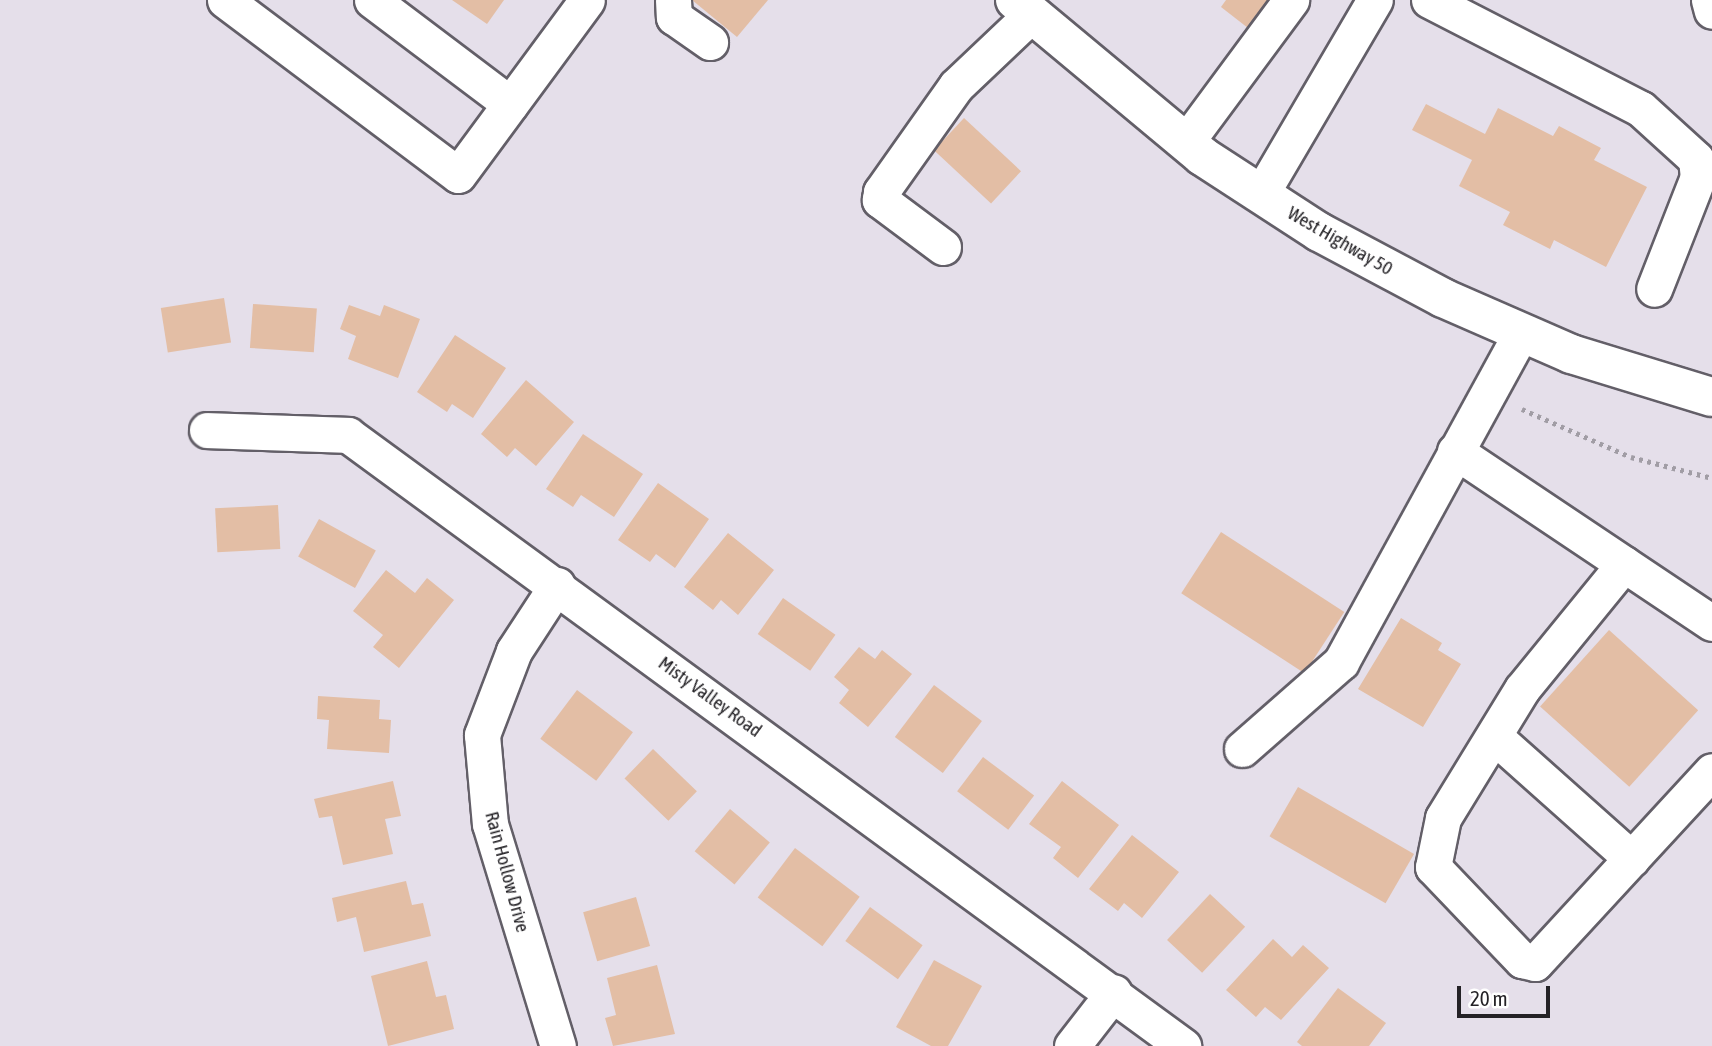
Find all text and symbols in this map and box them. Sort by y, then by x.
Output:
street label: West Highway 50 [1283,202,1397,280]
street label: Misty Valley Road [654,652,766,742]
street label: Rain Hollow Drive [480,809,534,935]
scale bar [1460,972,1553,1016]
text: 20 m [1470,986,1508,1010]

